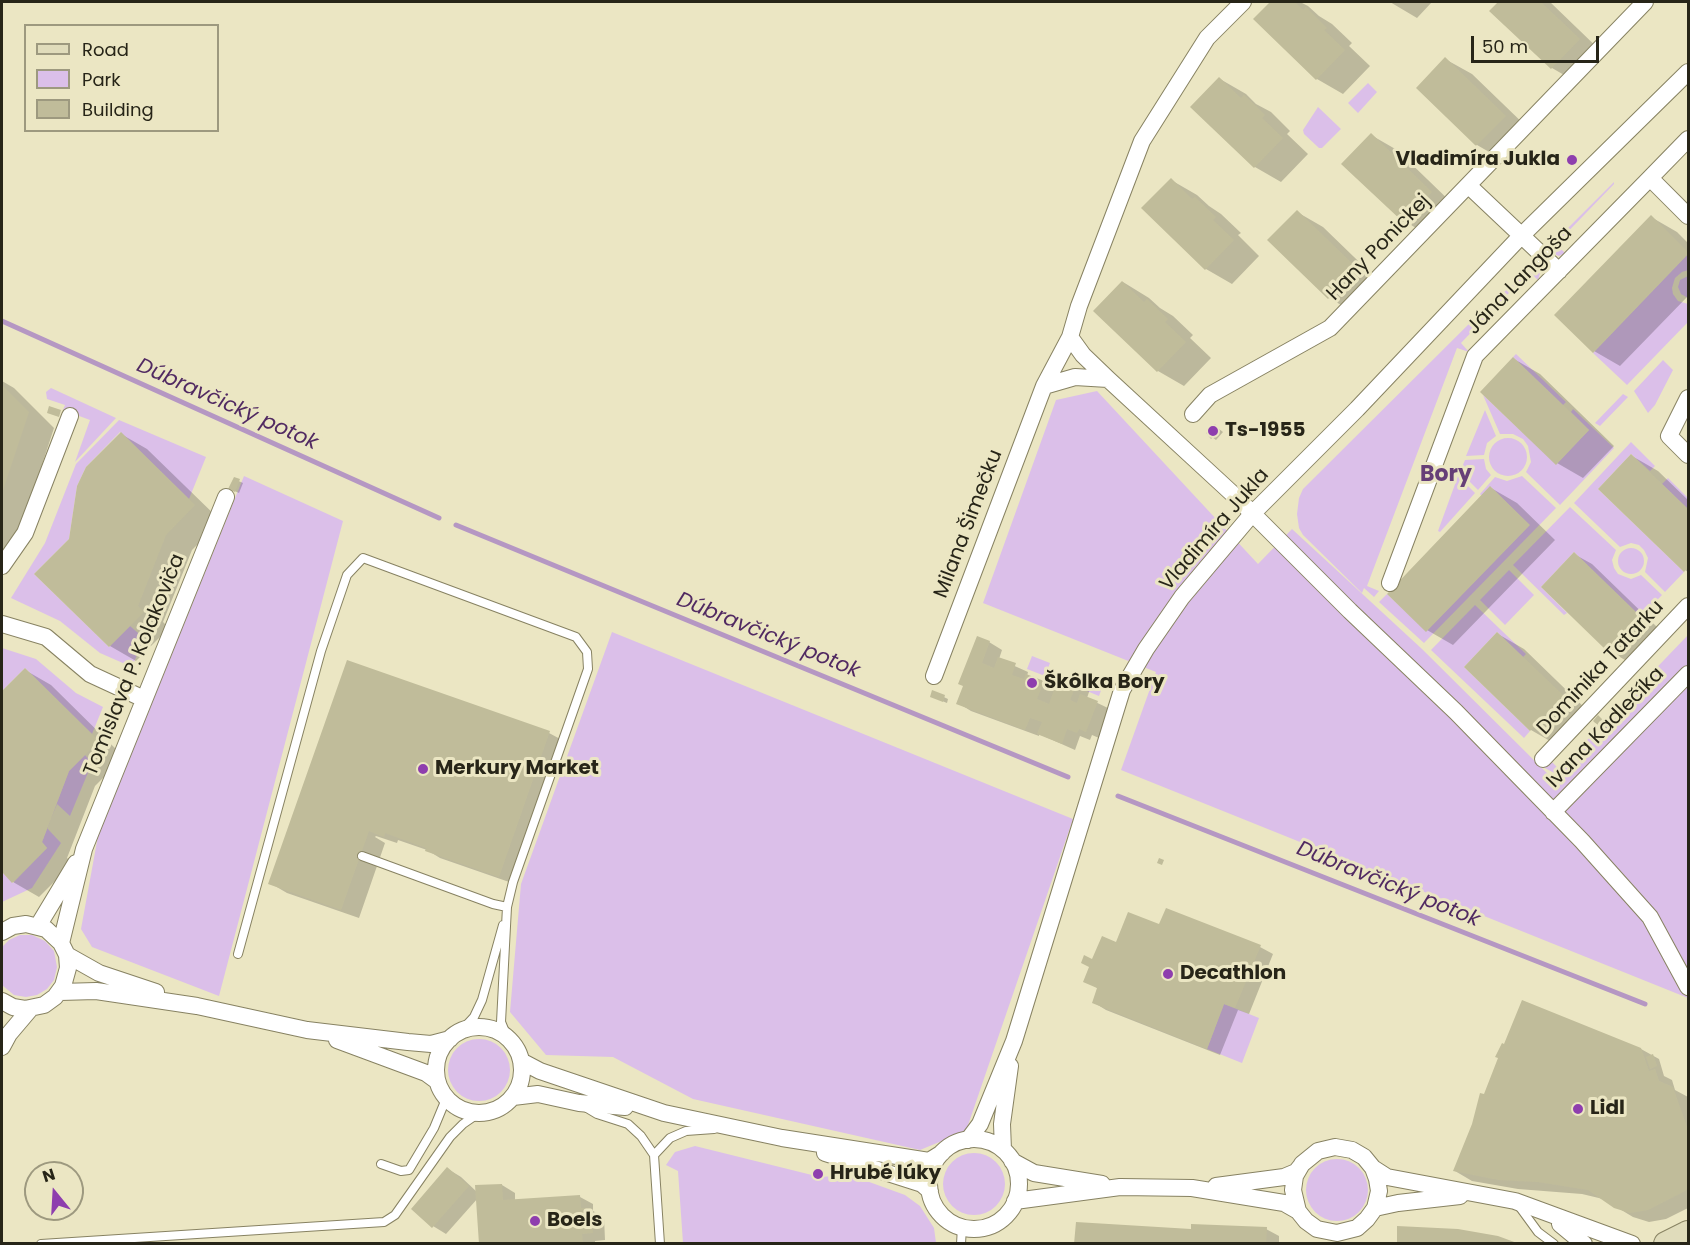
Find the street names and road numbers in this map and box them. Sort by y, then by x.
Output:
street label: Hany Ponickej [1322,190,1436,306]
street label: Jána Langoša [1462,222,1578,340]
street label: Milana Šimečku [930,446,1008,602]
street label: Vladimíra Jukla [1155,464,1275,596]
street label: Tomislava P. Kolakoviča [79,550,191,780]
street label: Dominika Tatarku [1533,596,1669,740]
street label: Ivana Kadlečíka [1542,663,1670,793]

